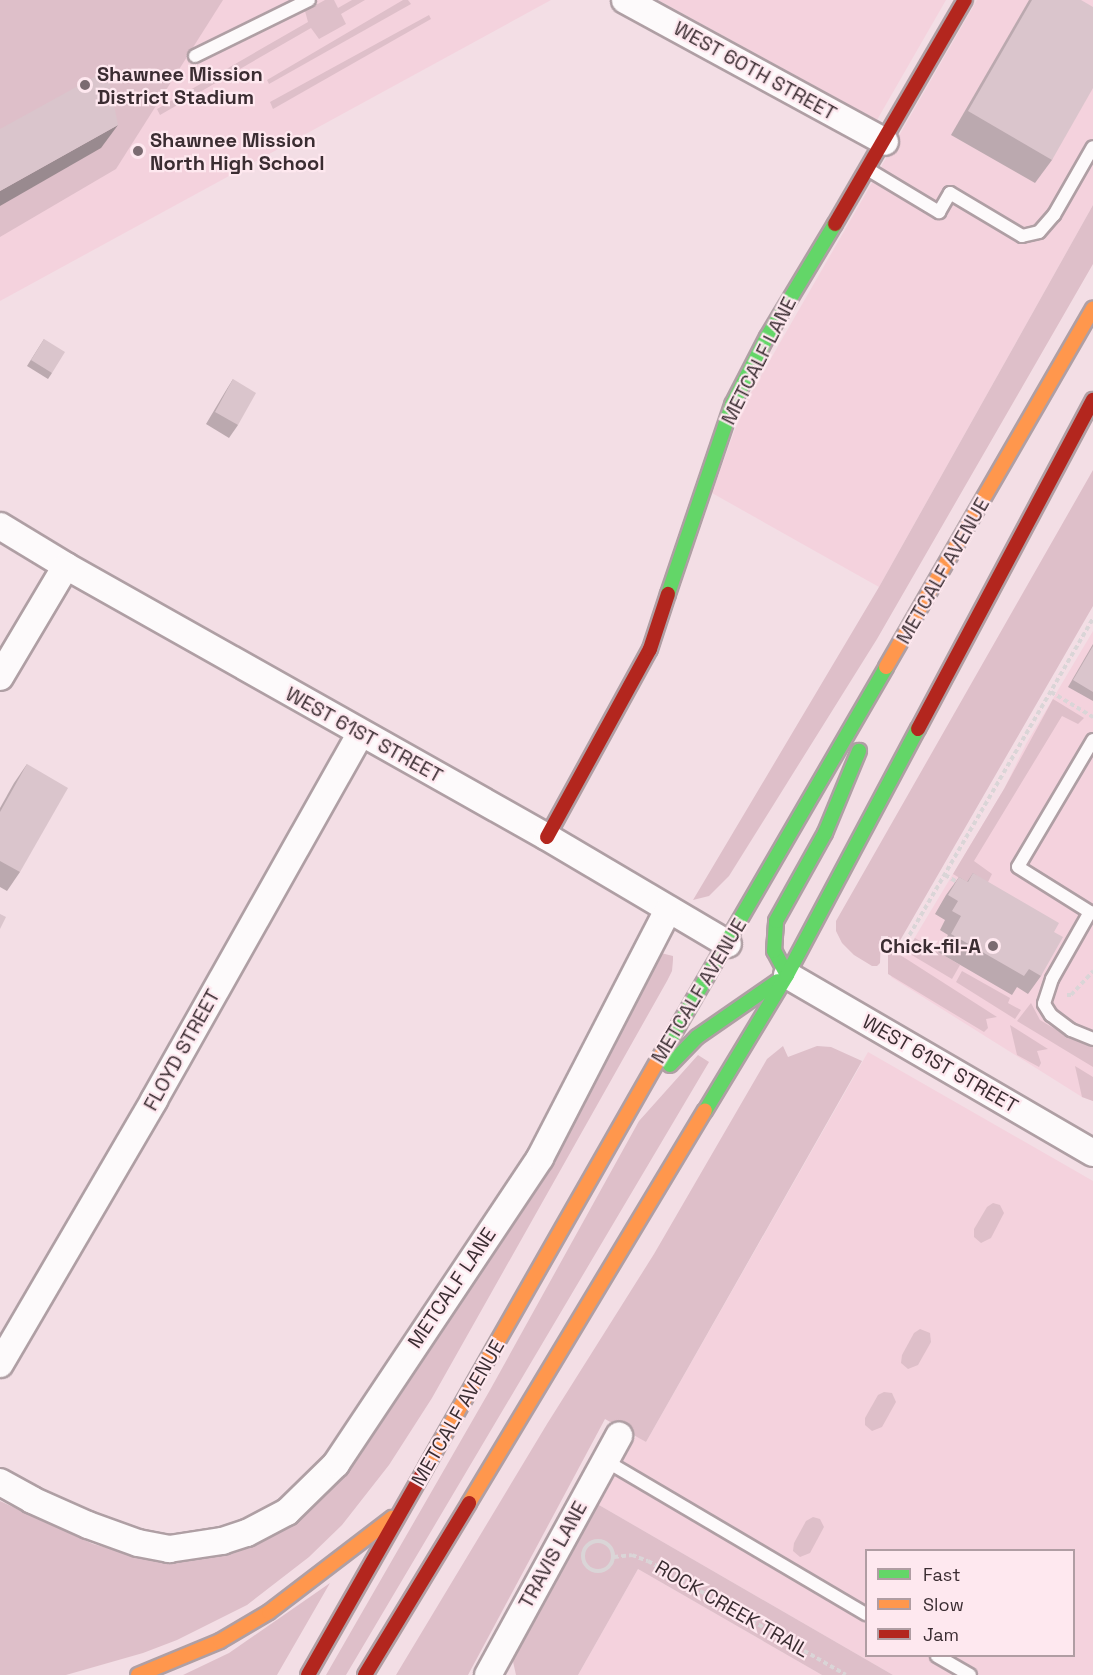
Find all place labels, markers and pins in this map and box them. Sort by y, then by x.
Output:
place label: Shawnee Mission District Stadium [97,62,263,109]
marker: Shawnee Mission District Stadium [78,78,92,92]
place label: Shawnee Mission North High School [150,128,325,175]
marker: Shawnee Mission North High School [131,144,145,158]
place label: Chick-fil-A [880,934,981,958]
marker: Chick-fil-A [986,939,1000,953]

